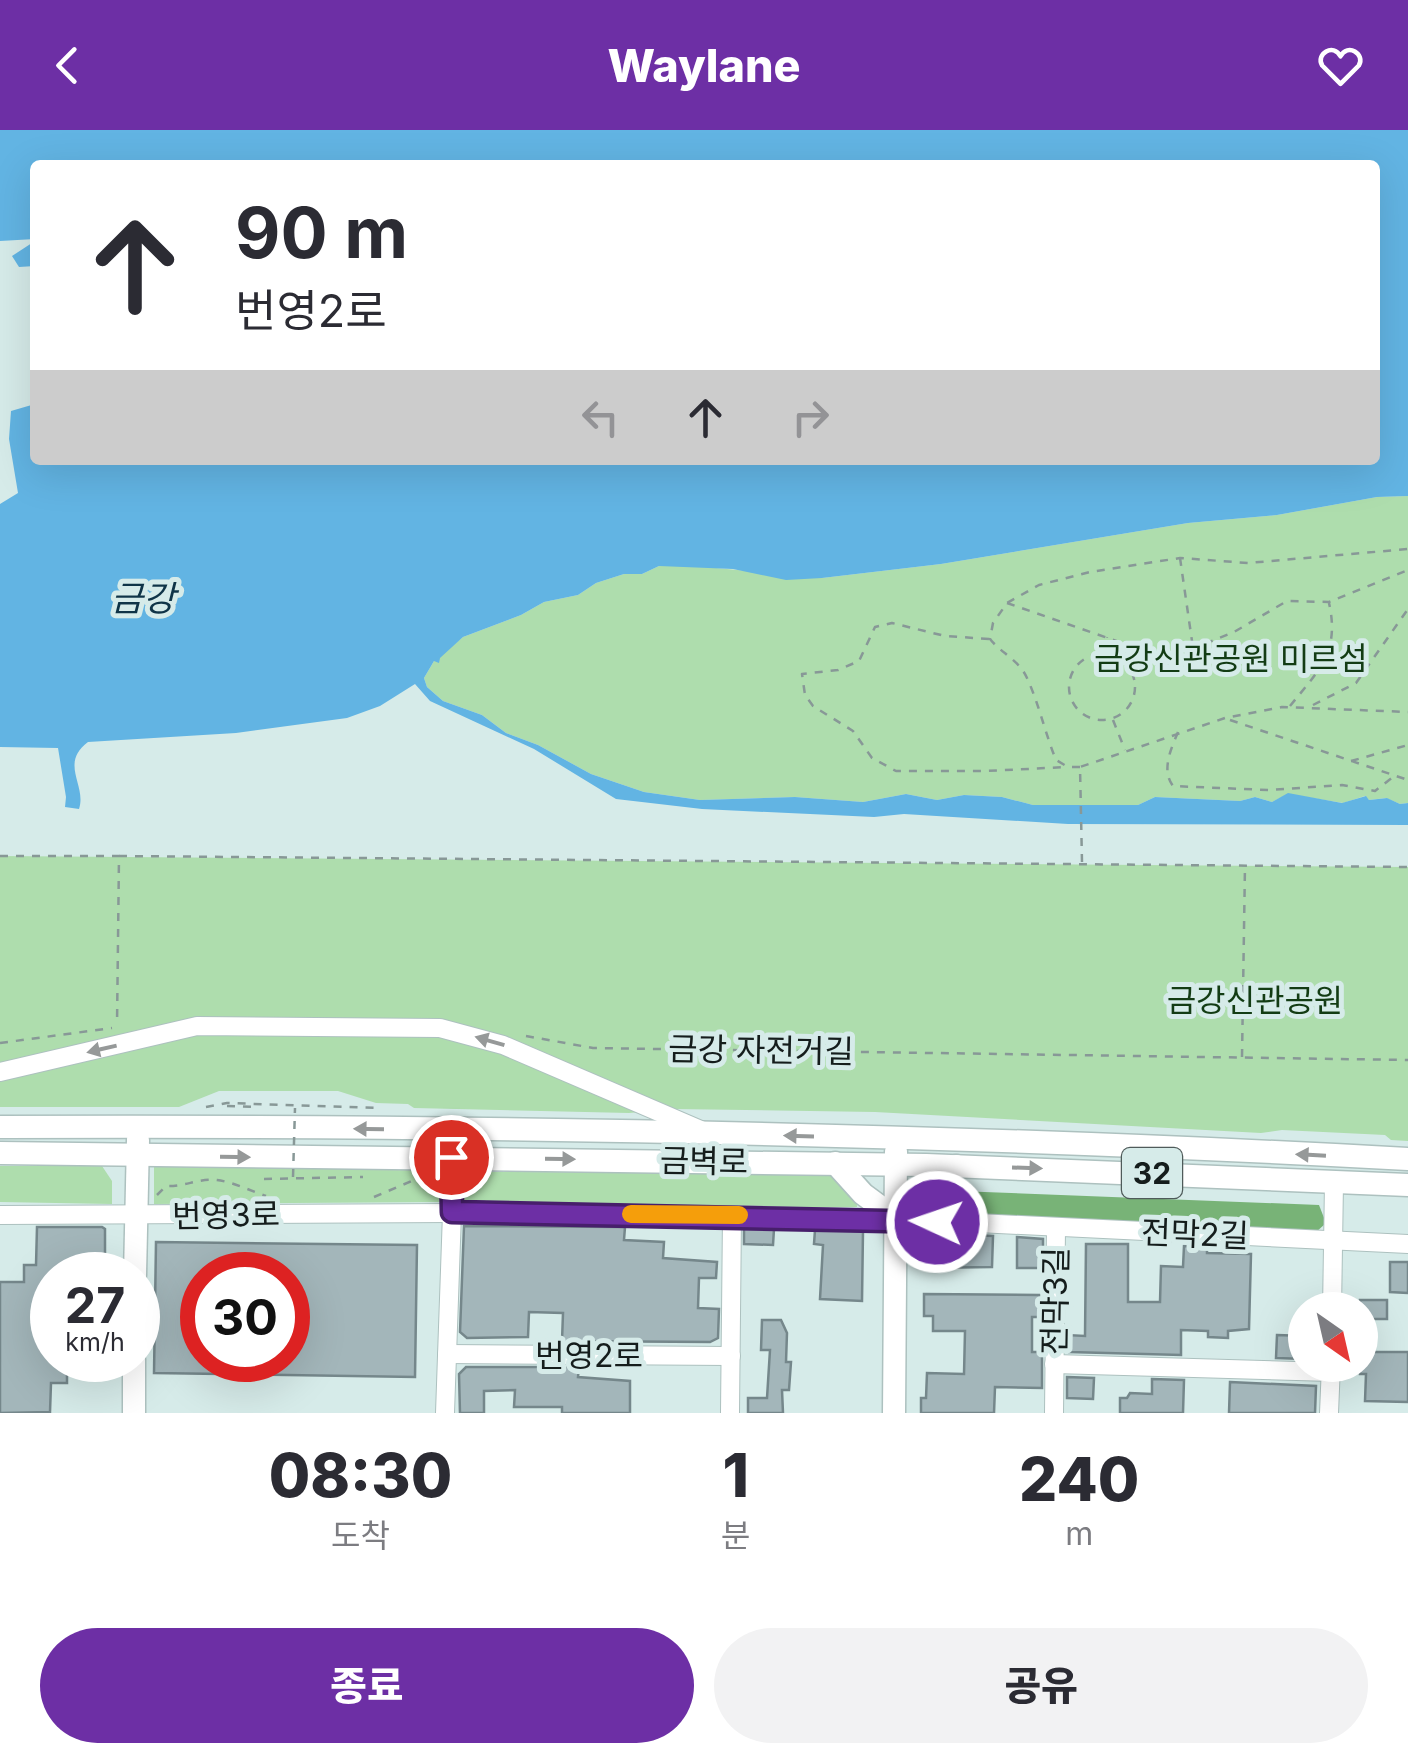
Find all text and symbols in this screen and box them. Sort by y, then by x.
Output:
icon: back [40,38,95,93]
text: Waylane [607,38,801,93]
icon: heart [1313,38,1368,93]
text: 90 m [235,190,408,275]
icon: ahead [70,200,200,330]
text: 번영2로 [235,283,387,338]
icon: left [573,390,628,445]
icon: ahead [678,390,733,445]
icon: right [783,390,838,445]
water label: 금강 [111,577,180,619]
park label: 금강신관공원 미르섬 [1094,639,1368,678]
park label: 금강신관공원 [1167,981,1343,1020]
street label: 금강 자전거길 [668,1029,854,1071]
one-way arrow [474,1033,505,1049]
one-way arrow [86,1042,117,1057]
pin [409,1115,494,1200]
one-way arrow [352,1121,384,1137]
one-way arrow [782,1127,814,1143]
icon: arrive [424,1130,479,1185]
street label: 금벽로 [660,1141,748,1181]
one-way arrow [1294,1147,1326,1163]
road number: 32 [1122,1148,1182,1198]
one-way arrow [220,1149,252,1165]
one-way arrow [545,1151,577,1167]
one-way arrow [1012,1160,1044,1176]
position arrow [885,1170,989,1274]
street label: 번영3로 [172,1195,280,1235]
street label: 전막2길 [1140,1213,1250,1255]
street label: 전막3길 [1035,1247,1075,1355]
speed limit sign: 30 [180,1252,310,1382]
text: 27 [65,1275,125,1335]
north arrow [1288,1292,1378,1382]
map controls [1288,1292,1378,1382]
text: km/h [65,1327,125,1357]
street label: 번영2로 [535,1336,643,1375]
text: 08:30 [269,1439,452,1511]
text: 1 [722,1439,749,1511]
text: 240 [1019,1443,1139,1515]
text: m [1065,1514,1093,1553]
text: 도착 [331,1516,390,1555]
text: 분 [721,1516,750,1555]
button: 종료 [40,1628,694,1743]
button: 공유 [714,1628,1368,1743]

